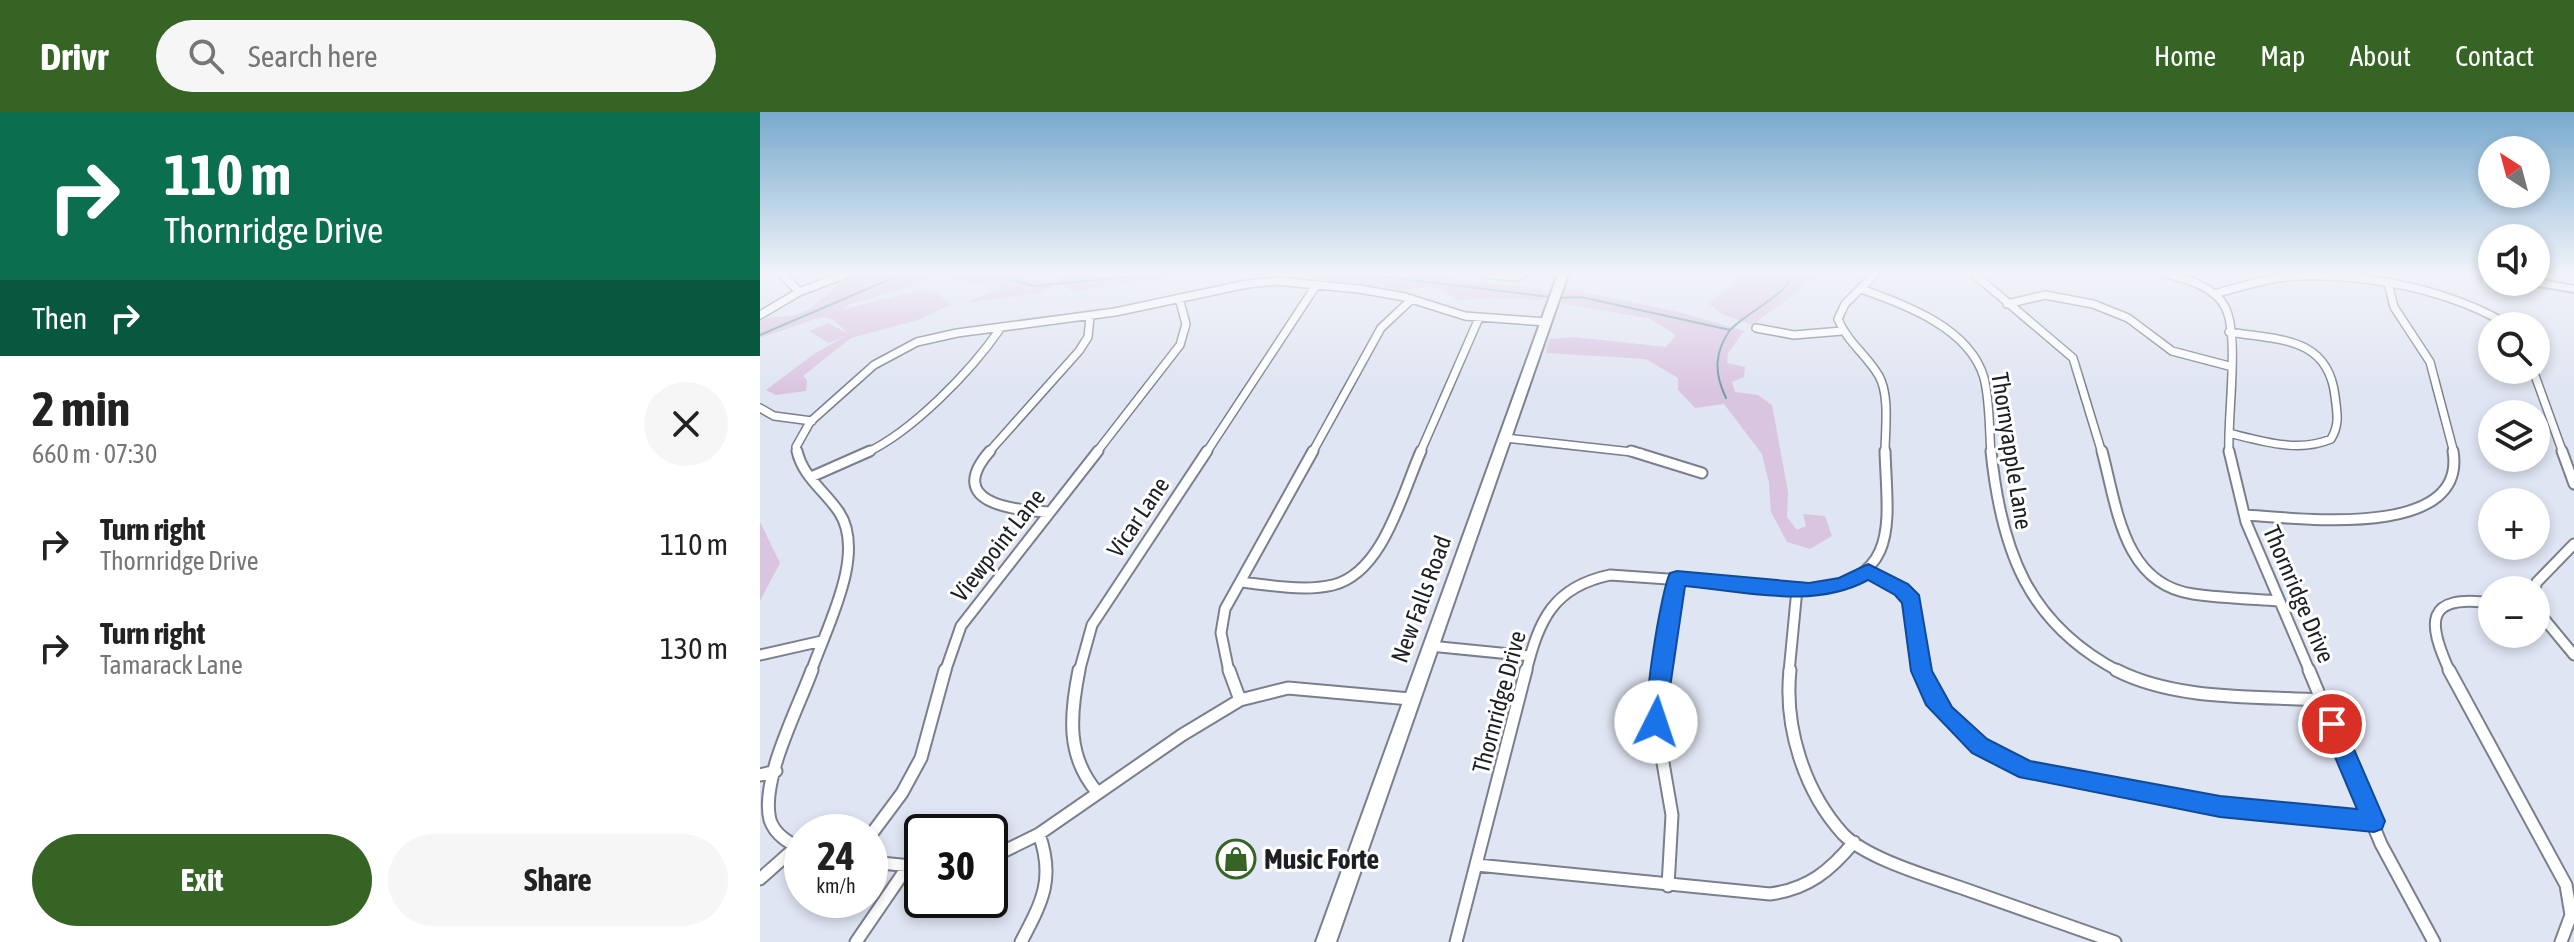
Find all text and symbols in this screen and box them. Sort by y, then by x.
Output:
search box [156,20,716,92]
icon: search [184,34,228,78]
text: Drivr [40,35,108,78]
text: Search here [248,39,378,73]
text: Home [2154,40,2216,72]
text: Map [2260,40,2305,72]
text: About [2349,40,2411,72]
text: Contact [2455,40,2534,72]
north arrow [2478,136,2550,208]
map controls [2478,136,2550,648]
text: 110 m [164,143,291,207]
icon: right [32,144,136,248]
text: Thornridge Drive [164,209,383,251]
button: sound [2478,224,2550,296]
icon: right [103,296,147,340]
text: Then [32,301,87,335]
button: search [2478,312,2550,384]
street label: Thornyapple Lane [1986,371,2038,531]
text: 2 min [32,381,130,436]
button: close [644,382,728,466]
button: layers [2478,400,2550,472]
text: 660 m · 07:30 [32,439,157,469]
street label: Vicar Lane [1101,472,1175,562]
street label: Viewpoint Lane [946,483,1050,607]
button: + [2478,488,2550,560]
text: Turn right [100,512,206,546]
street label: Thornridge Drive [2258,521,2340,667]
icon: right [32,522,76,566]
text: 110 m [660,527,728,561]
street label: New Falls Road [1386,532,1456,666]
text: Thornridge Drive [100,546,258,576]
button: − [2478,576,2550,648]
text: Turn right [100,616,206,650]
icon: right [32,626,76,670]
street label: Thornridge Drive [1467,628,1531,776]
text: 130 m [660,631,728,665]
text: Tamarack Lane [100,650,243,680]
position arrow [1614,680,1698,764]
pin [2298,690,2366,758]
icon: arrive [2310,702,2354,746]
speed limit sign: 30 [904,814,1008,918]
text: 24 [817,833,855,878]
button: Exit [32,834,372,926]
button: Share [388,834,728,926]
shop icon: Music Forte [1215,838,1257,880]
place label: Music Forte [1264,843,1379,875]
text: km/h [816,874,856,897]

